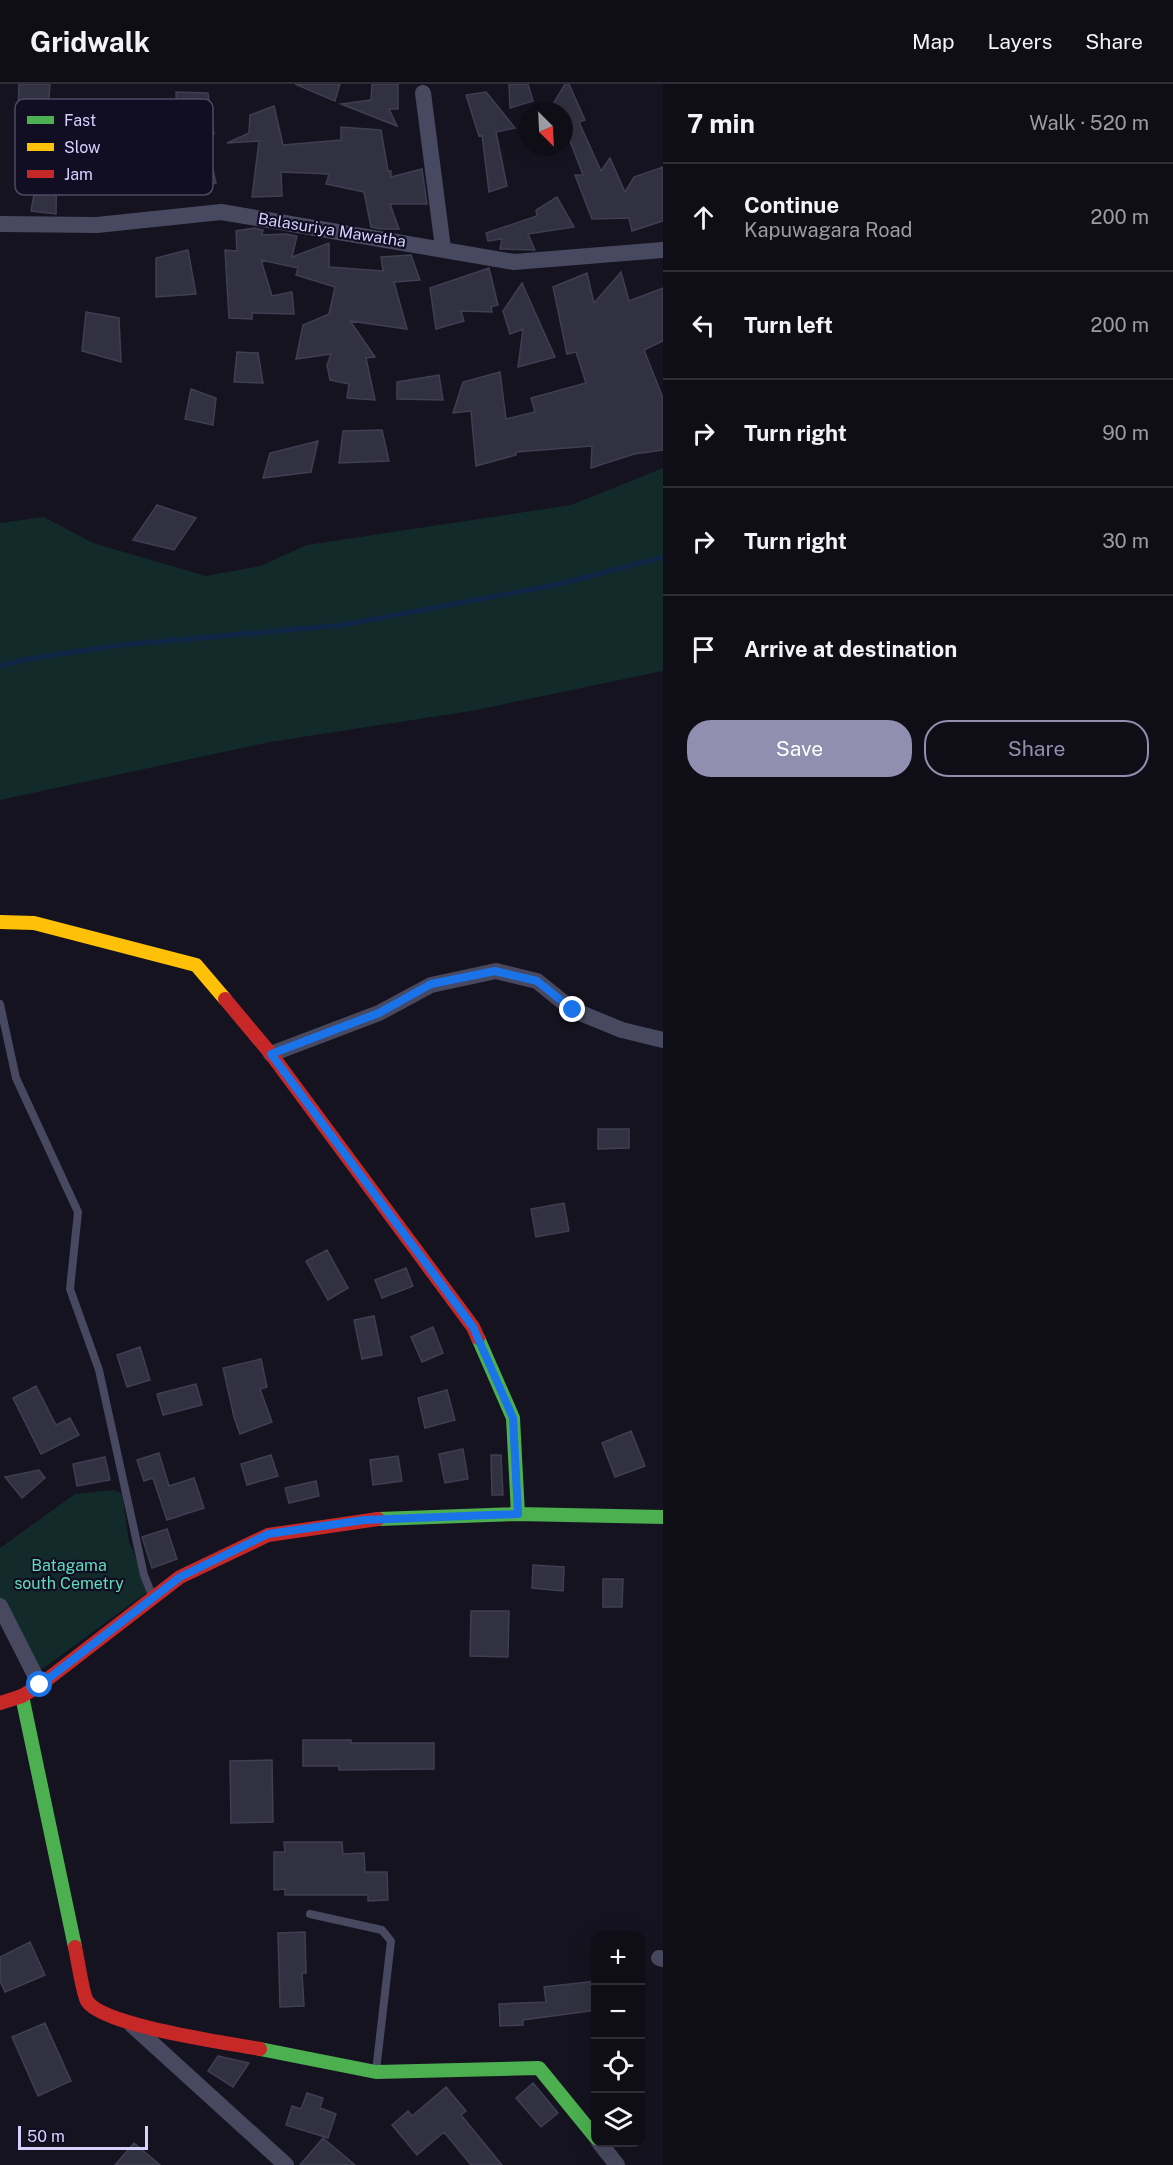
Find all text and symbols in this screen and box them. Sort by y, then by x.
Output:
text: Gridwalk [30,25,150,58]
text: Map [912,29,955,54]
text: Layers [988,29,1052,54]
text: Share [1085,29,1143,54]
legend [15,99,213,195]
north arrow [519,102,573,156]
text: 7 min [687,108,755,139]
text: Fast [64,111,96,130]
text: Walk · 520 m [1029,111,1149,135]
text: Slow [64,138,101,157]
text: Jam [64,165,93,184]
text: Continue [744,192,839,218]
icon: ahead [687,201,720,234]
text: 200 m [1091,205,1149,229]
street label: Balasuriya Mawatha [257,209,407,251]
text: Kapuwagara Road [744,218,912,242]
icon: left [687,309,720,342]
text: Turn left [744,312,833,338]
text: 200 m [1091,313,1149,337]
icon: right [687,417,720,450]
text: Turn right [744,420,847,446]
text: 90 m [1102,421,1149,445]
icon: right [687,525,720,558]
text: Turn right [744,528,847,554]
text: 30 m [1102,529,1149,553]
icon: arrive [687,633,720,666]
text: Arrive at destination [744,636,957,662]
button: Save [687,720,912,777]
button: Share [924,720,1149,777]
route end [559,996,585,1022]
park label: Batagama south Cemetry [14,1556,124,1593]
route start [26,1671,52,1697]
map controls [591,1931,645,2147]
button: + [591,1931,645,1985]
button: − [591,1985,645,2039]
button: locate [591,2039,645,2093]
button: layers [591,2093,645,2147]
scale bar [18,2123,148,2150]
text: 50 m [27,2127,65,2146]

